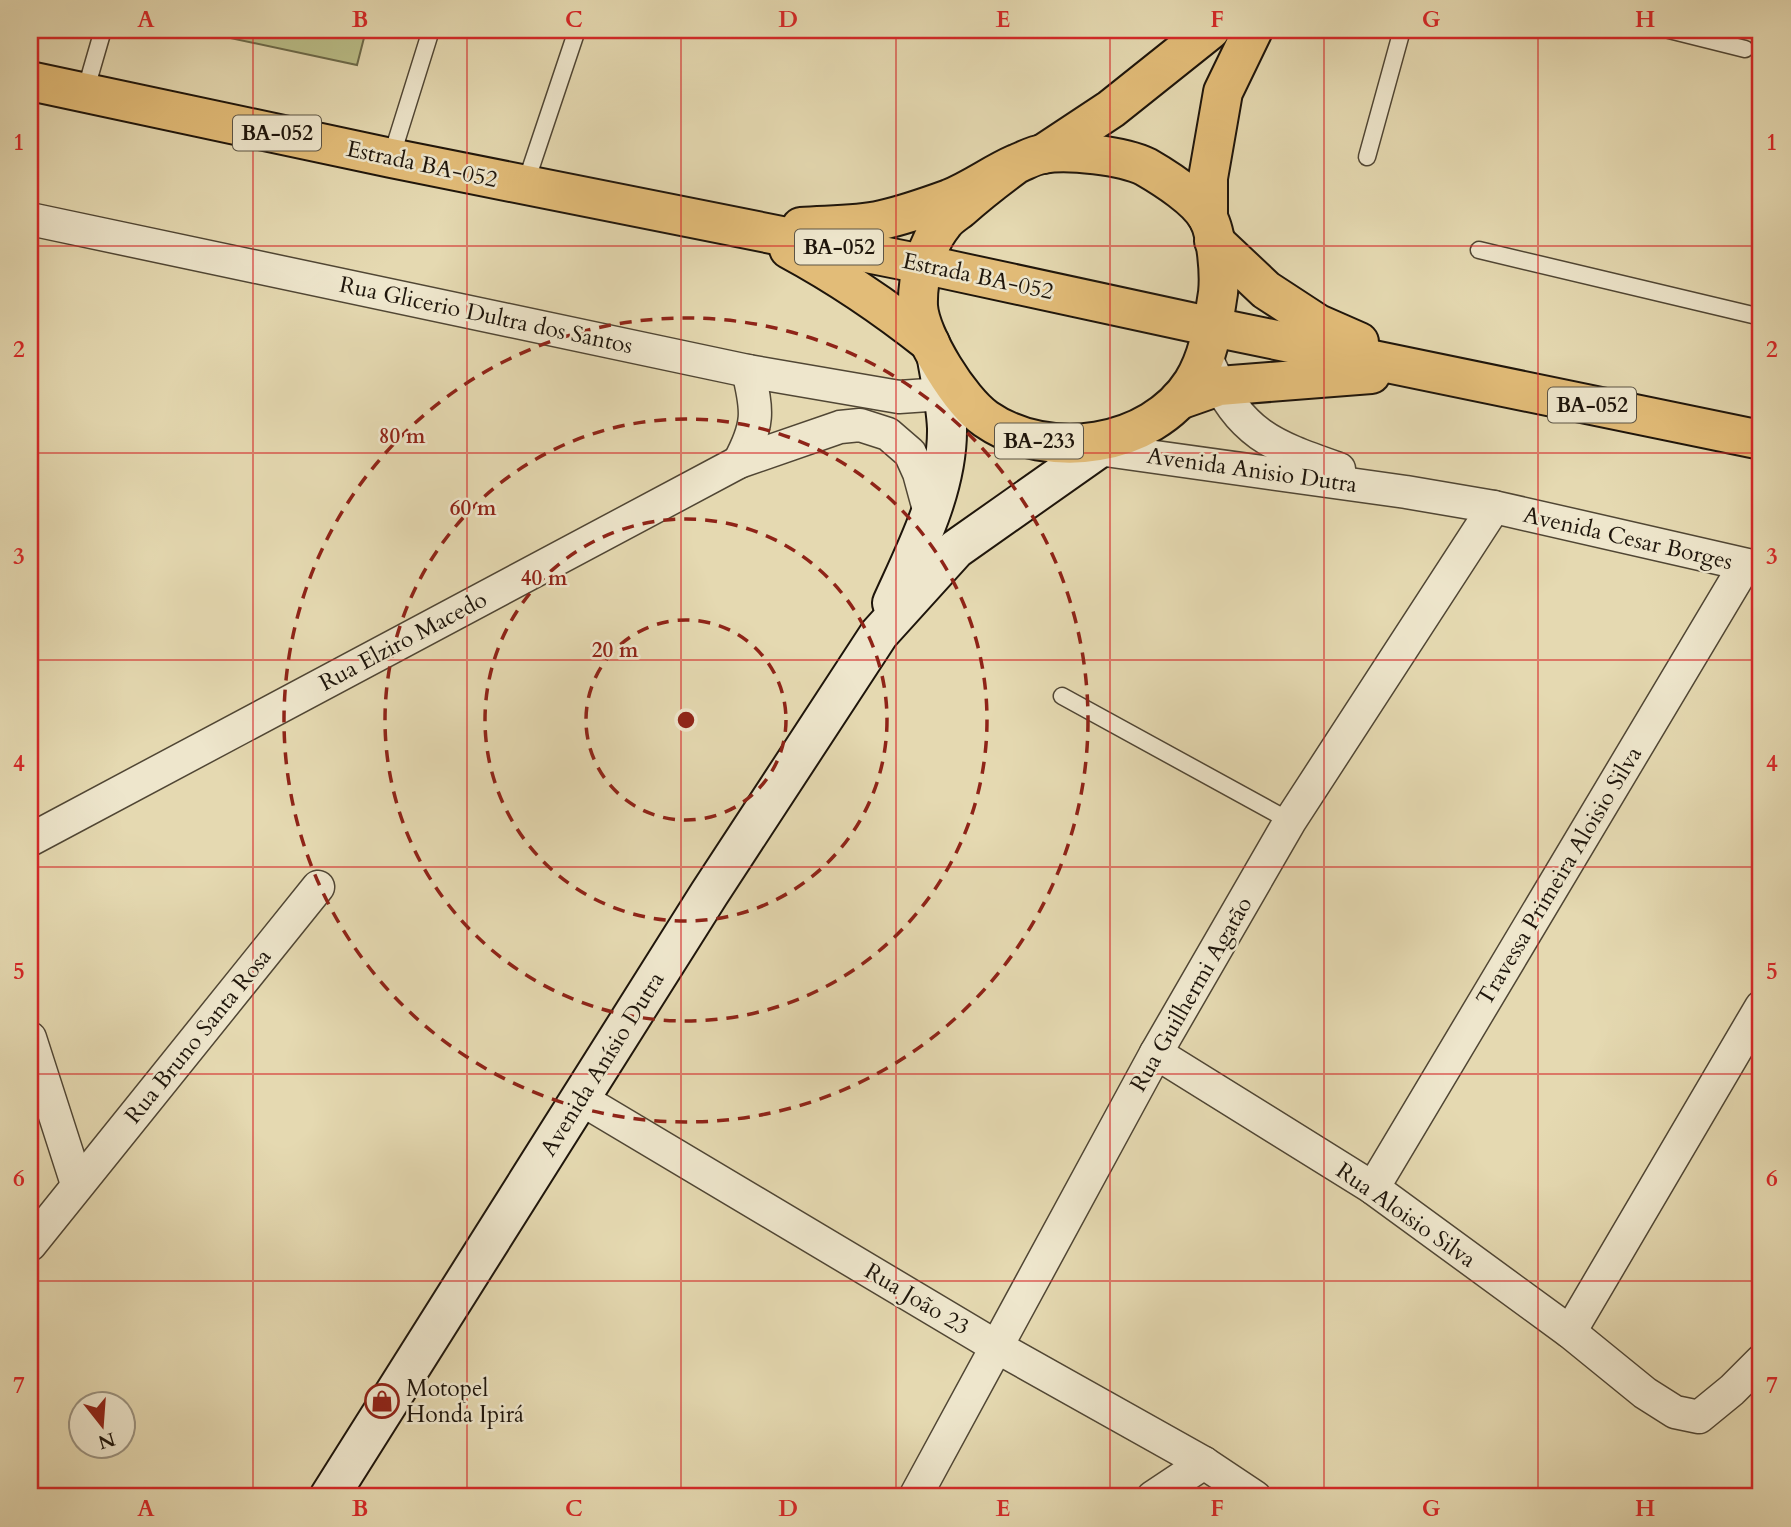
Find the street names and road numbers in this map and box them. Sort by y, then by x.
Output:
road number: BA-052 [233,116,321,150]
street label: Estrada BA-052 [344,133,500,195]
road number: BA-052 [795,230,883,264]
street label: Estrada BA-052 [900,245,1056,307]
street label: Rua Glicerio Dultra dos Santos [337,269,635,361]
road number: BA-052 [1548,388,1636,422]
road number: BA-233 [995,424,1083,458]
street label: Avenida Anisio Dutra [1145,440,1359,500]
street label: Avenida Cesar Borges [1520,499,1736,577]
street label: Rua Elziro Macedo [314,584,492,698]
street label: Travessa Primeira Aloisio Silva [1469,741,1649,1011]
street label: Rua Guilhermi Agatão [1123,891,1259,1097]
street label: Rua Bruno Santa Rosa [118,942,278,1130]
street label: Avenida Anísio Dutra [533,966,671,1162]
street label: Rua Aloisio Silva [1330,1155,1482,1275]
street label: Rua João 23 [859,1256,975,1342]

